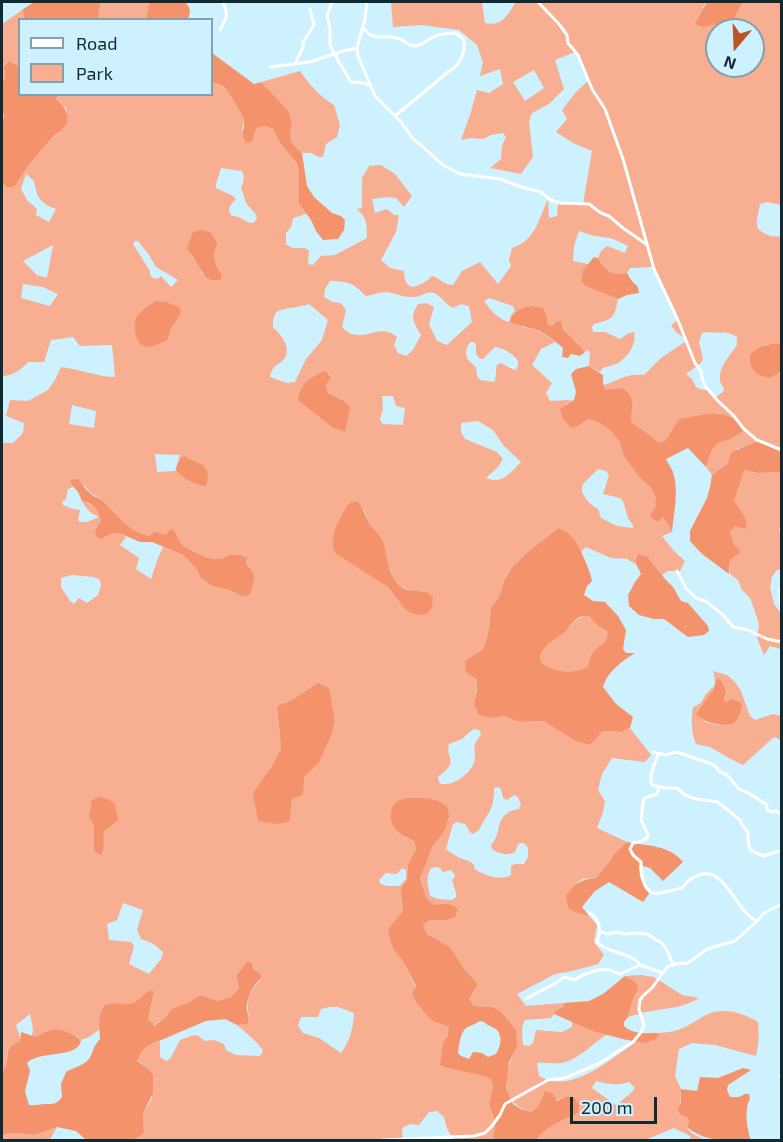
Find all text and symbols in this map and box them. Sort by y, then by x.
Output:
legend [18,18,213,96]
north arrow [705,18,765,78]
text: Road [76,32,117,54]
text: N [721,53,738,74]
text: Park [76,62,113,84]
scale bar [573,1085,660,1123]
text: 200 m [581,1096,633,1118]

